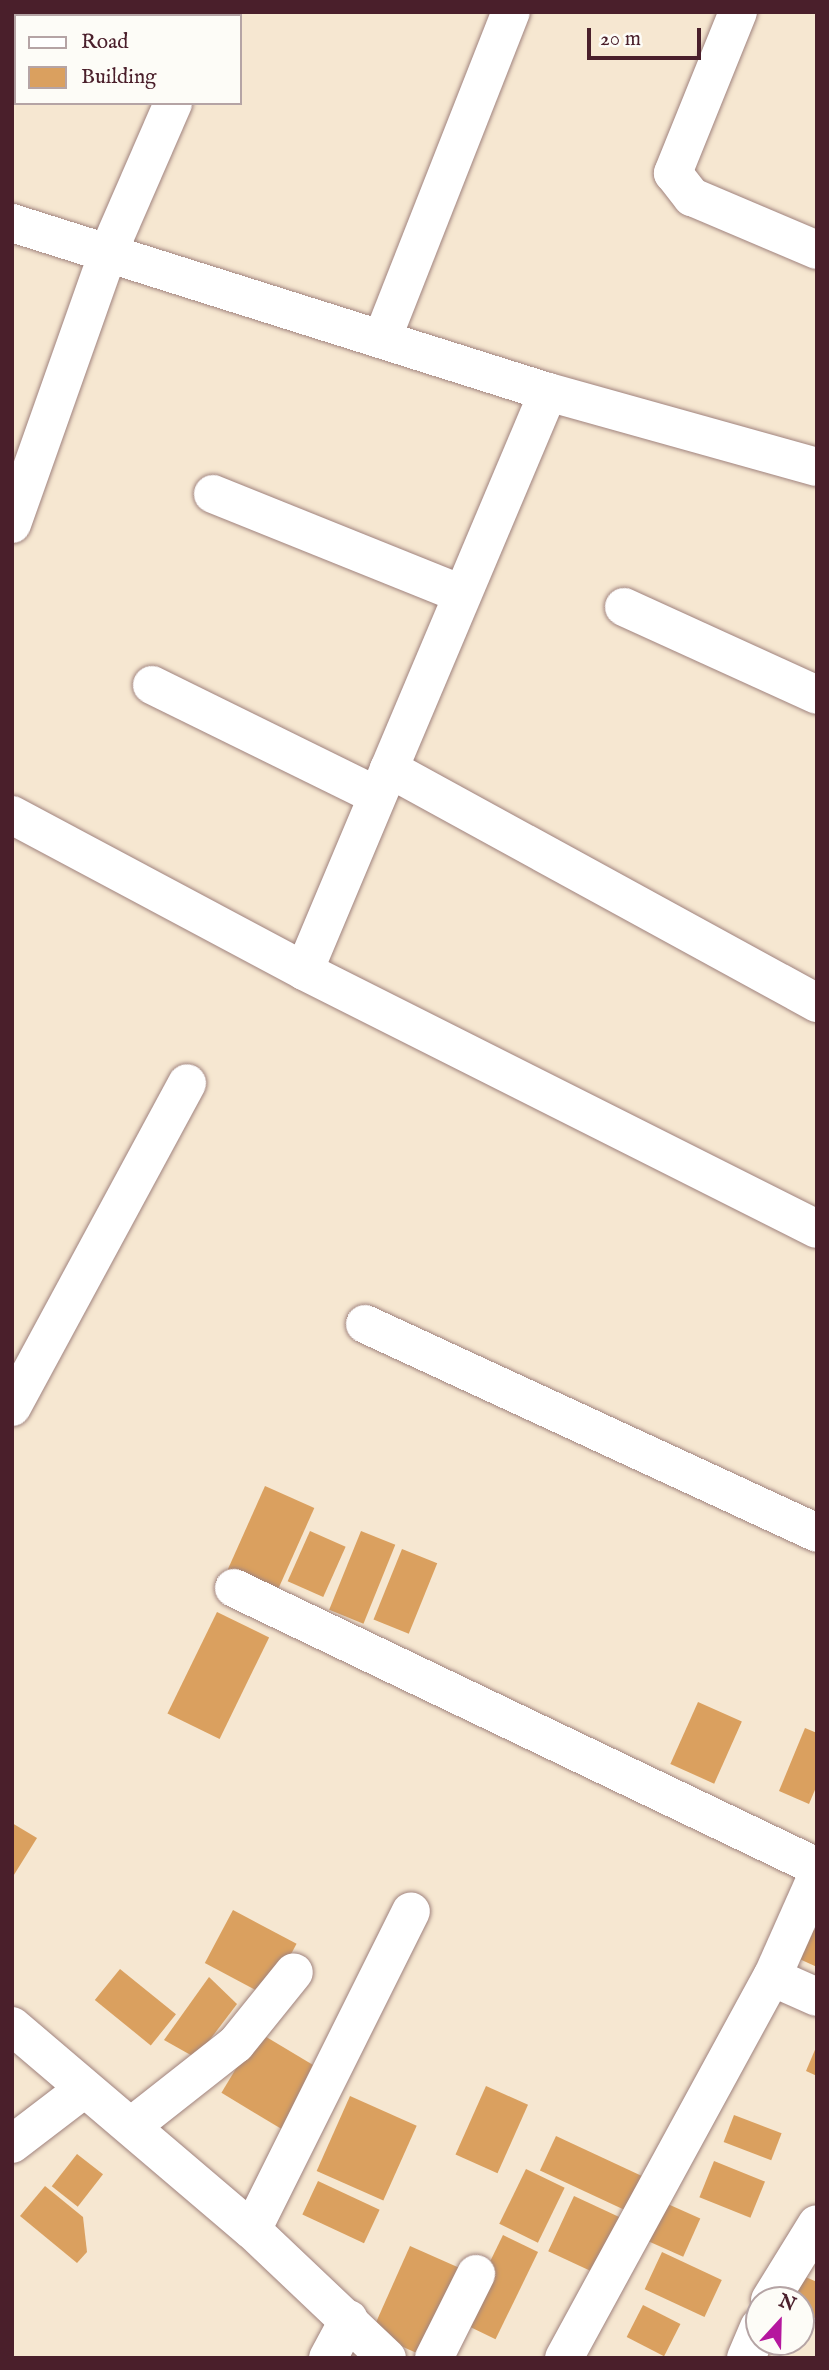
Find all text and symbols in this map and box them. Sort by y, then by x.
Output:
legend [14,14,242,105]
scale bar [591,14,705,58]
text: 20 m [600,26,641,53]
text: Road [81,29,128,56]
text: Building [81,64,156,91]
north arrow [745,2286,815,2356]
text: N [775,2289,799,2318]

